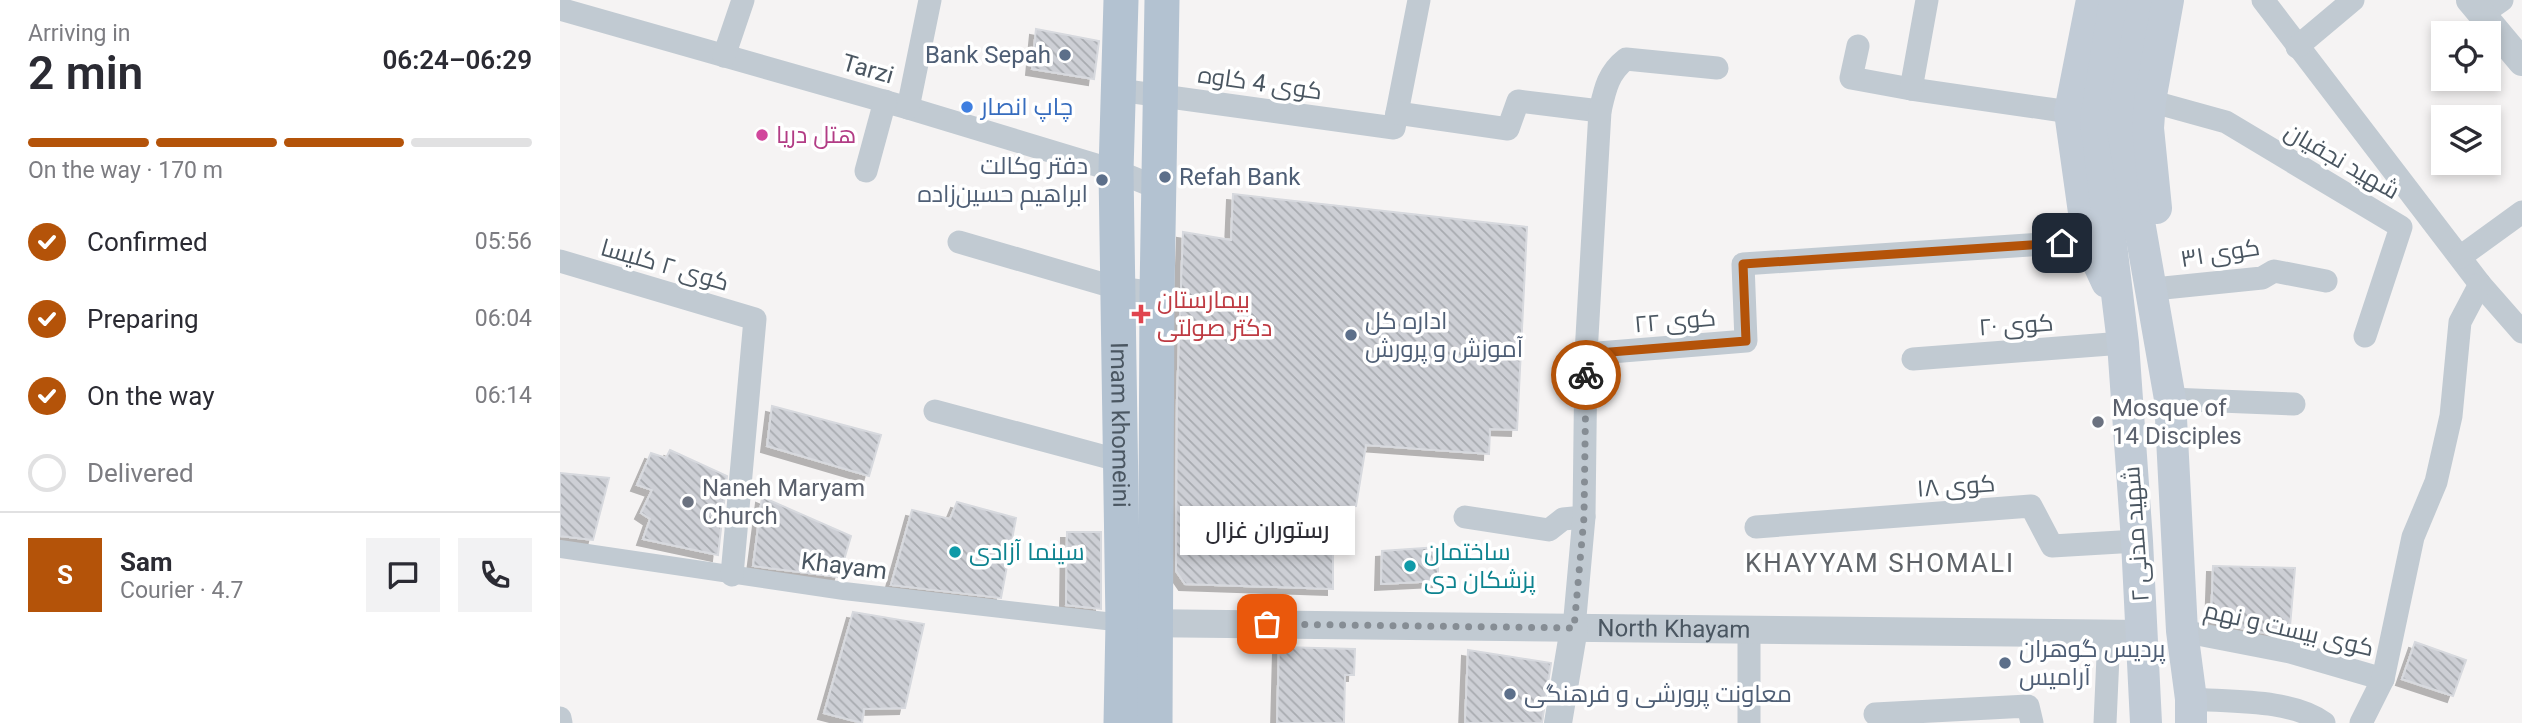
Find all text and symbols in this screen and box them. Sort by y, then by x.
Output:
text: Arriving in [28,20,131,47]
map controls [2431,21,2501,175]
button: locate [2431,21,2501,91]
place label: Bank Sepah [925,41,1051,69]
text: 06:24–06:29 [382,45,532,75]
text: 2 min [28,46,143,100]
marker: Bank Sepah [1057,47,1073,63]
street label: Tarzi [839,48,897,90]
street label: کوی 4 کاوه [1196,60,1324,106]
place label: چاپ انصار [979,93,1073,123]
marker: چاپ انصار [959,99,975,115]
button: layers [2431,105,2501,175]
street label: شهید نجفیان [2280,117,2404,205]
place label: هتل دریا [776,121,856,149]
marker: هتل دریا [754,127,770,143]
place label: دفتر وکالت ابراهیم حسین‌زاده [917,152,1088,210]
text: On the way · 170 m [28,157,223,184]
place label: Refah Bank [1179,163,1301,191]
marker: Refah Bank [1157,169,1173,185]
marker: دفتر وکالت ابراهیم حسین‌زاده [1094,172,1110,188]
pin [2032,213,2092,273]
icon: check [28,223,66,261]
icon: home [2043,224,2081,262]
text: Confirmed [87,227,208,257]
text: 05:56 [475,228,532,255]
street label: کوی ۲ کلیسا [598,233,732,297]
street label: کوی ۳۱ [2178,233,2262,273]
place label: بیمارستان دکتر صولتی [1157,286,1272,342]
icon: check [28,300,66,338]
street label: کوی ۲۲ [1633,303,1717,339]
text: Preparing [87,304,199,334]
marker: بیمارستان دکتر صولتی [1131,304,1151,324]
text: 06:04 [475,305,532,332]
place label: اداره کل آموزش و پرورش [1365,307,1524,365]
street label: کوی ۲۰ [1978,308,2054,342]
marker: اداره کل آموزش و پرورش [1343,327,1359,343]
courier [1551,340,1621,410]
street label: Imam khomeini [1105,342,1135,508]
icon: bike [1567,356,1605,394]
icon: check [28,377,66,415]
text: On the way [87,381,215,411]
text: 06:14 [475,382,532,409]
place label: Mosque of 14 Disciples [2112,394,2242,450]
marker: Mosque of 14 Disciples [2090,414,2106,430]
text: Delivered [87,458,194,488]
street label: شهید مدنی ۲ [2117,465,2155,603]
street label: کوی ۱۸ [1916,469,1996,503]
place label: Naneh Maryam Church [702,474,865,530]
marker: Naneh Maryam Church [680,494,696,510]
callout: رستوران غزال [1180,505,1354,554]
text: رستوران غزال [1206,517,1329,544]
button: chat [366,538,440,612]
button: phone [458,538,532,612]
place label: سینما آزادی [969,538,1085,566]
place label: ساختمان پزشکان دی [1424,538,1536,596]
marker: سینما آزادی [947,544,963,560]
text: Sam [120,547,172,577]
street label: Khayam [799,547,889,585]
district label: KHAYYAM SHOMALI [1745,548,2015,578]
marker: ساختمان پزشکان دی [1402,558,1418,574]
text: S [57,560,73,590]
text: Courier · 4.7 [120,577,243,604]
pin [1237,594,1297,654]
street label: کوی بیست و نهم [2201,596,2376,664]
icon: bag [1248,605,1286,643]
street label: North Khayam [1597,614,1751,644]
place label: پردیس گوهران آرامیس [2019,635,2166,691]
marker: پردیس گوهران آرامیس [1997,655,2013,671]
place label: معاونت پرورشی و فرهنگی [1524,680,1792,710]
marker: معاونت پرورشی و فرهنگی [1502,686,1518,702]

